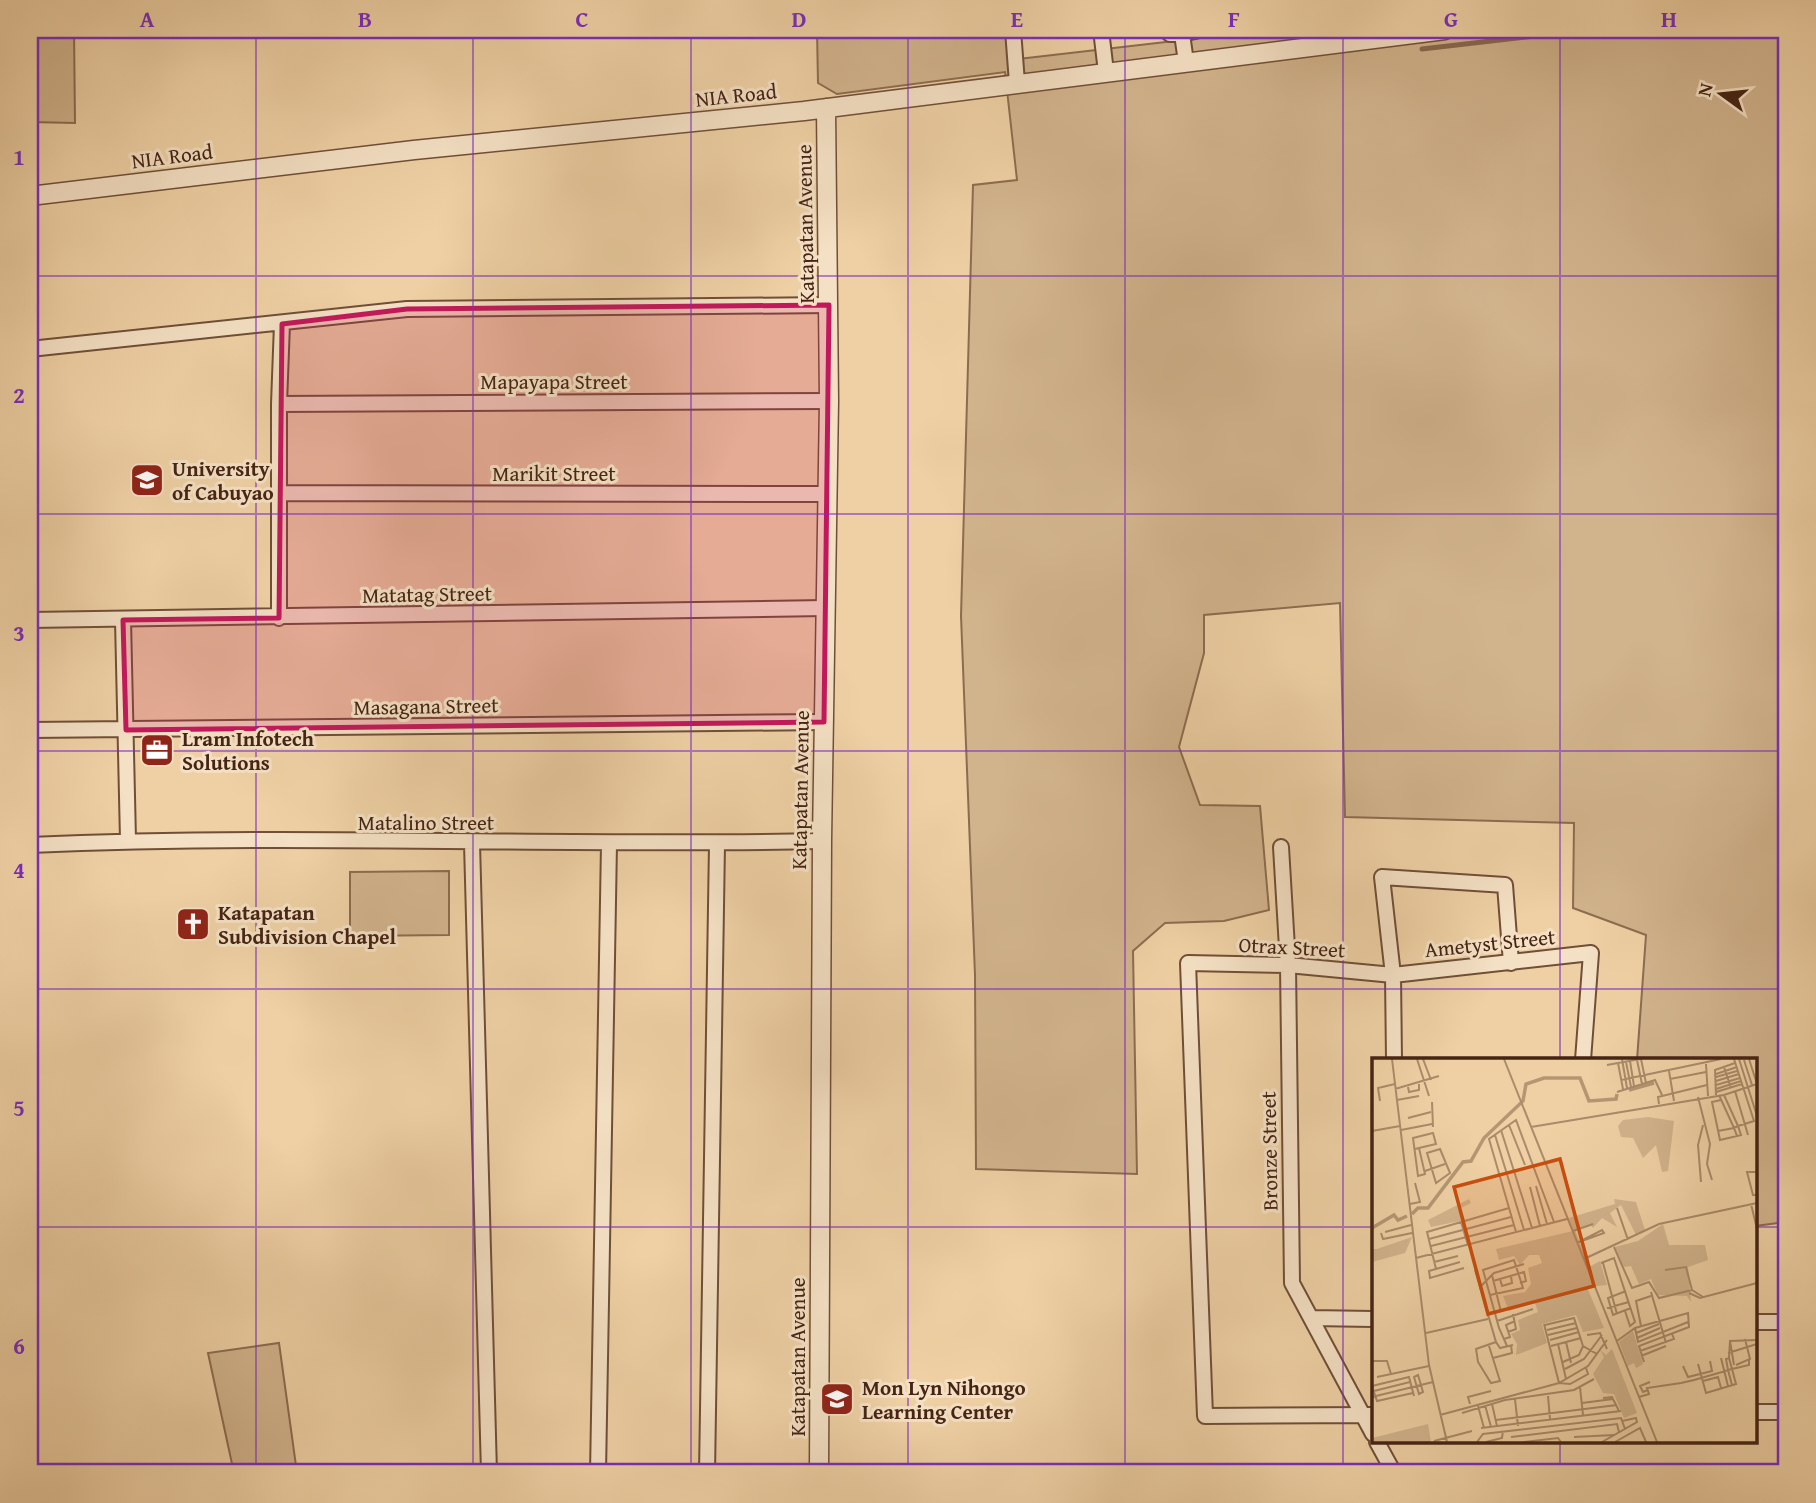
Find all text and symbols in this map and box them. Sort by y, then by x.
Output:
text: A [140,2,155,35]
text: B [358,2,372,35]
text: C [575,2,589,35]
text: D [792,2,807,35]
text: E [1011,2,1023,35]
text: F [1228,2,1240,35]
text: G [1444,2,1458,35]
text: H [1661,2,1677,35]
north arrow [1686,60,1756,130]
street label: NIA Road [694,75,779,115]
text: N [1689,80,1720,99]
street label: NIA Road [130,136,215,176]
text: 1 [13,140,25,173]
street label: Katapatan Avenue [788,144,822,304]
street label: Mapayapa Street [480,366,628,397]
text: 2 [13,378,25,411]
place label: University of Cabuyao [172,453,274,508]
street label: Marikit Street [492,458,616,489]
school or university icon: University of Cabuyao [128,461,166,499]
street label: Matatag Street [362,577,493,611]
text: 3 [13,616,25,649]
street label: Masagana Street [353,689,499,723]
street label: Katapatan Avenue [783,710,817,870]
place label: Lram Infotech Solutions [182,723,314,778]
office icon: Lram Infotech Solutions [138,731,176,769]
street label: Matalino Street [358,807,495,838]
text: 4 [13,853,25,886]
place label: Katapatan Subdivision Chapel [218,897,396,952]
church icon: Katapatan Subdivision Chapel [174,905,212,943]
street label: Ametyst Street [1423,921,1557,965]
street label: Otrax Street [1238,929,1347,965]
inset map [1372,1058,1756,1444]
street label: Bronze Street [1252,1090,1286,1211]
text: 5 [13,1091,25,1124]
street label: Katapatan Avenue [782,1277,813,1437]
text: 6 [13,1329,25,1362]
place label: Mon Lyn Nihongo Learning Center [862,1372,1026,1427]
school or university icon: Mon Lyn Nihongo Learning Center [818,1380,856,1418]

